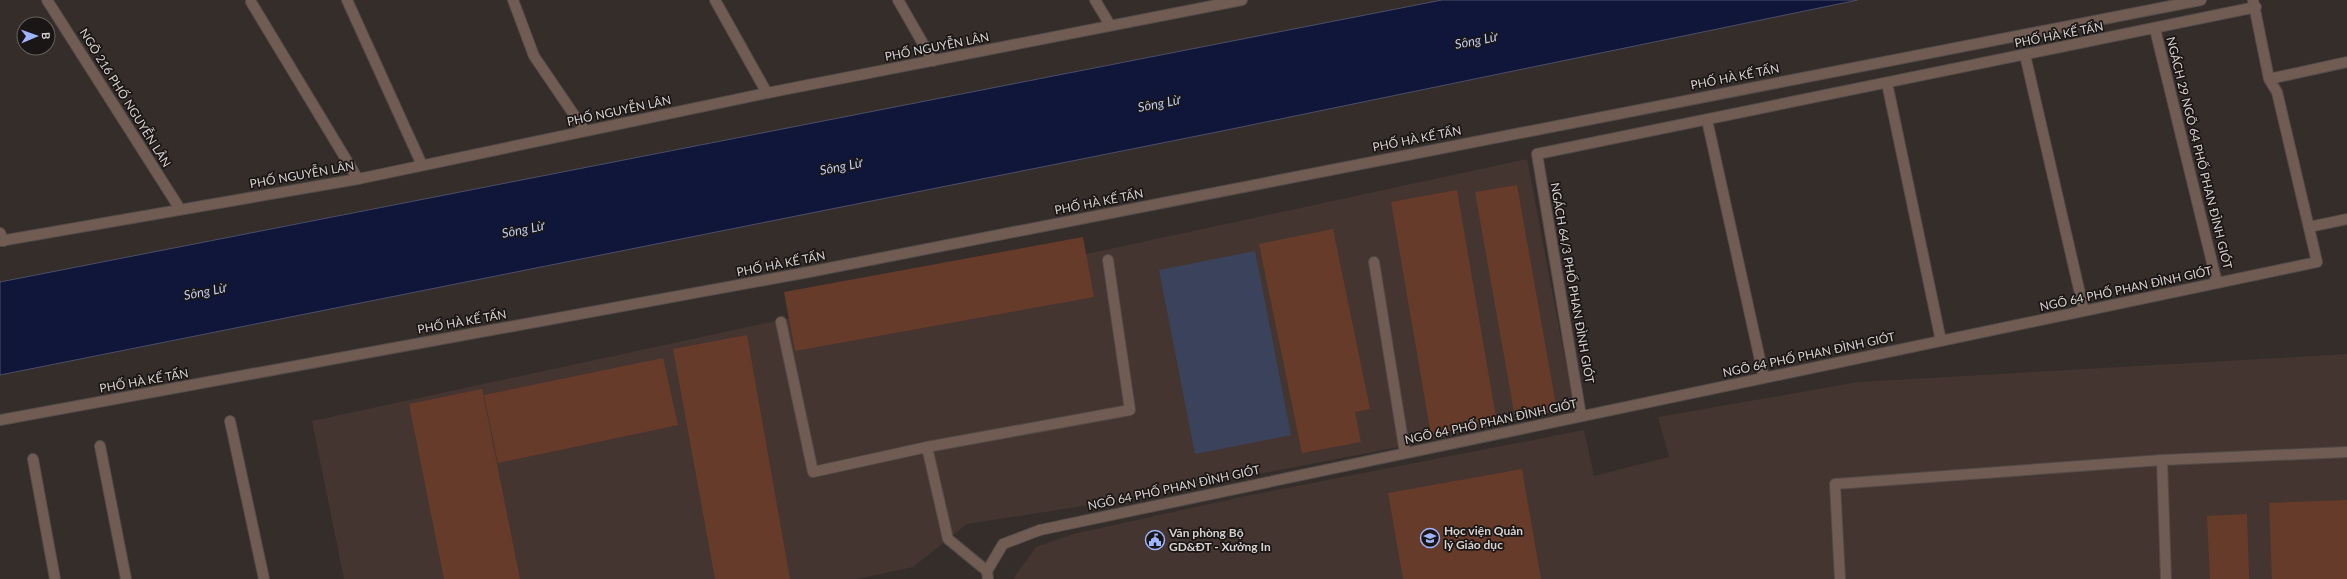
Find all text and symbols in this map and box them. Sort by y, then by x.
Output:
north arrow [16,16,56,56]
street label: PHỐ HÀ KẾ TẤN [2013,19,2105,50]
street label: NGÕ 216 PHỐ NGUYỄN LÂN [77,26,174,170]
water label: Sông Lừ [1453,28,1500,52]
street label: PHỐ NGUYỄN LÂN [883,29,990,64]
text: B [40,32,53,39]
street label: NGÁCH 29 NGÕ 64 PHỐ PHAN ĐÌNH GIÓT [2163,35,2236,271]
street label: PHỐ HÀ KẾ TẤN [1689,61,1781,92]
water label: Sông Lừ [1136,91,1183,115]
street label: PHỐ NGUYỄN LÂN [566,92,672,129]
street label: PHỐ HÀ KẾ TẤN [1371,123,1463,154]
water label: Sông Lừ [818,154,865,178]
street label: PHỐ NGUYỄN LÂN [248,158,355,191]
street label: NGÁCH 64/3 PHỐ PHAN ĐÌNH GIÓT [1547,181,1598,384]
street label: PHỐ HÀ KẾ TẤN [1053,186,1145,217]
water label: Sông Lừ [500,217,547,241]
street label: PHỐ HÀ KẾ TẤN [735,248,827,279]
street label: NGÕ 64 PHỐ PHAN ĐÌNH GIÓT [2038,263,2213,314]
water label: Sông Lừ [182,279,229,303]
street label: PHỐ HÀ KẾ TẤN [416,306,508,337]
street label: NGÕ 64 PHỐ PHAN ĐÌNH GIÓT [1721,329,1896,380]
street label: PHỐ HÀ KẾ TẤN [98,365,190,396]
street label: NGÕ 64 PHỐ PHAN ĐÌNH GIÓT [1403,396,1578,447]
street label: NGÕ 64 PHỐ PHAN ĐÌNH GIÓT [1086,462,1261,513]
place label: Học viện Quản lý Giáo dục [1444,523,1523,552]
place label: Văn phòng Bộ GD&ĐT - Xưởng In [1168,525,1271,554]
school or university icon: Học viện Quản lý Giáo dục [1419,527,1441,549]
public building icon: Văn phòng Bộ GD&ĐT - Xưởng In [1144,529,1166,551]

